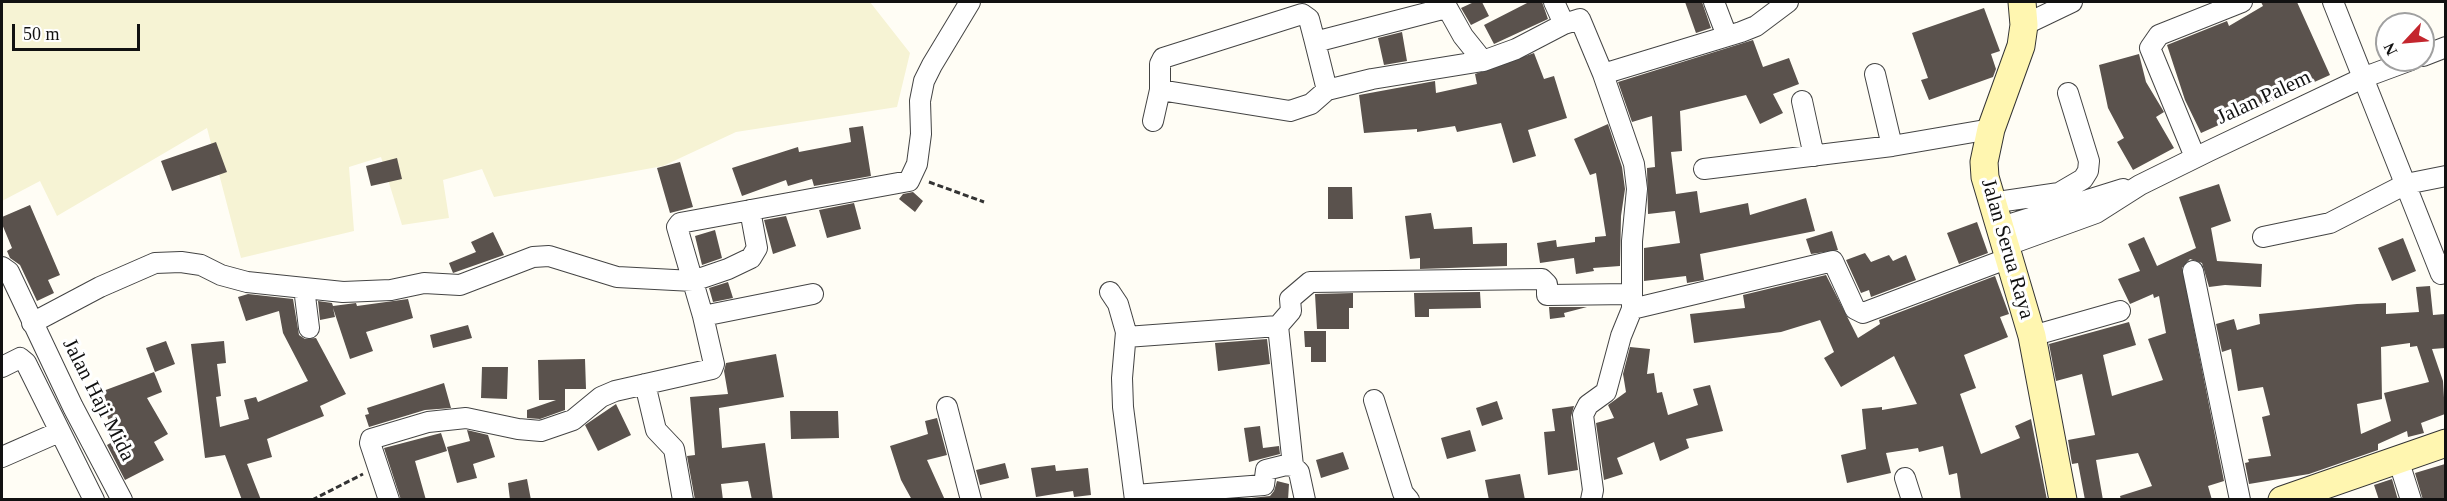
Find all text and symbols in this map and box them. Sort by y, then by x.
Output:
scale bar [15,12,142,50]
north arrow [2375,12,2435,72]
text: 50 m [23,24,60,44]
text: N [2380,40,2400,58]
street label: Jalan Palem [2213,65,2315,131]
street label: Jalan Serua Raya [1975,176,2039,322]
street label: Jalan Haji Mida [56,335,140,465]

